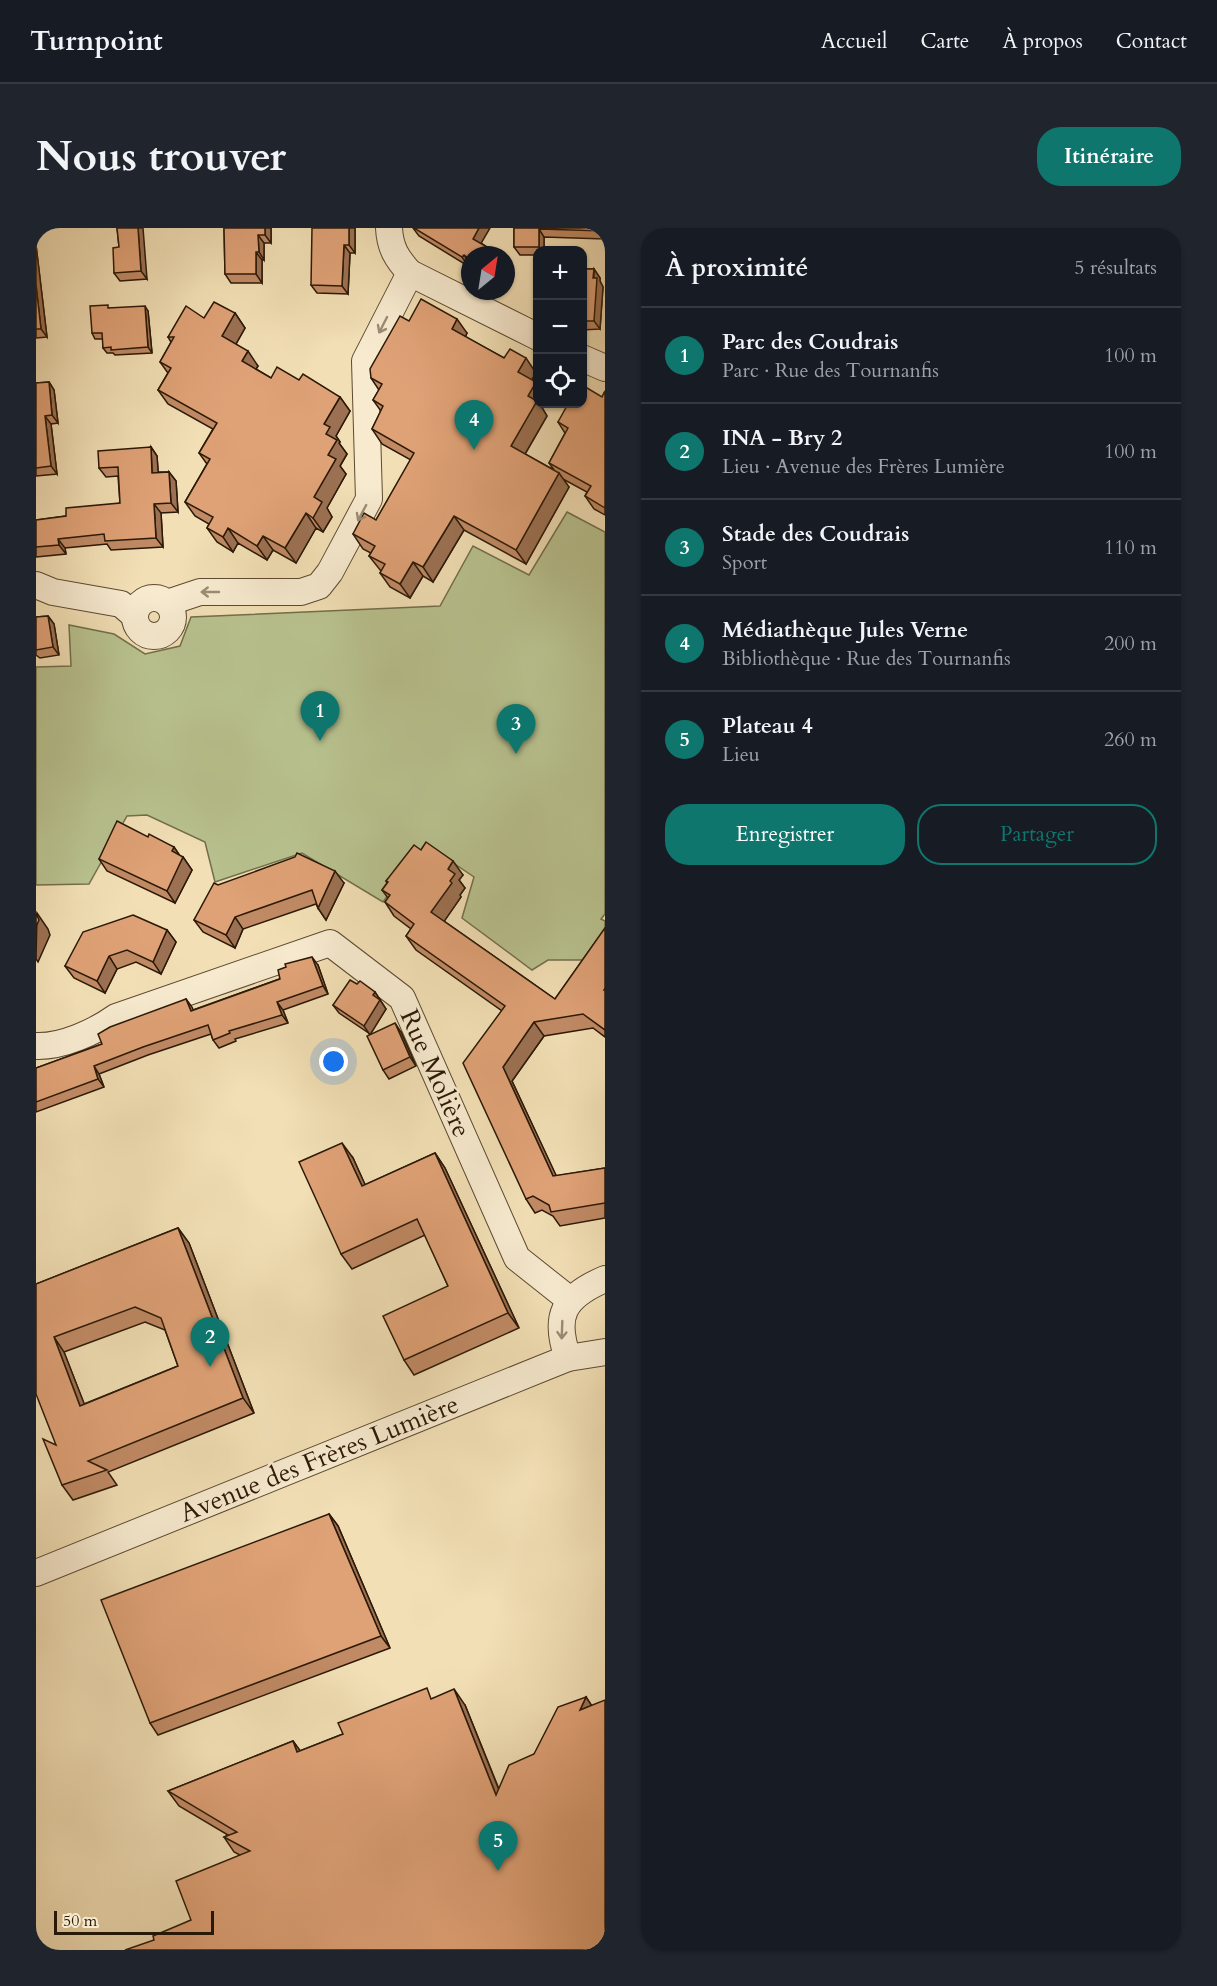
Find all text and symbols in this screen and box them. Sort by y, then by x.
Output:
text: Turnpoint [30,22,163,60]
text: Accueil [821,27,887,56]
text: Carte [920,27,969,56]
text: À propos [1002,27,1083,56]
text: Contact [1116,27,1187,56]
button: Itinéraire [1037,127,1181,186]
text: Nous trouver [36,128,286,185]
north arrow [461,246,515,300]
map controls [533,246,587,408]
button: + [533,246,587,300]
text: À proximité [665,250,808,285]
text: 5 résultats [1074,254,1157,281]
button: − [533,300,587,354]
one-way arrow [377,315,389,333]
text: Parc des Coudrais [722,327,899,357]
text: 1 [679,342,690,369]
text: 100 m [1104,342,1157,369]
button: locate [533,354,587,408]
text: Parc · Rue des Tournanfis [722,357,939,384]
pin: 4 [454,400,494,450]
text: INA - Bry 2 [722,423,842,453]
text: 2 [679,438,690,465]
text: 100 m [1104,438,1157,465]
text: Lieu · Avenue des Frères Lumière [722,453,1005,480]
one-way arrow [356,504,368,521]
text: Stade des Coudrais [722,519,909,549]
text: 3 [679,534,690,561]
text: 110 m [1104,534,1157,561]
text: Sport [722,549,767,576]
one-way arrow [201,586,221,598]
text: Médiathèque Jules Verne [722,615,968,645]
text: 4 [679,630,690,657]
text: 200 m [1104,630,1157,657]
text: Bibliothèque · Rue des Tournanfis [722,645,1011,672]
pin: 1 [300,692,340,741]
pin: 3 [496,704,536,754]
text: Plateau 4 [722,711,813,741]
text: 5 [679,726,690,753]
text: 260 m [1104,726,1157,753]
text: Lieu [722,741,760,768]
button: Enregistrer [665,804,905,865]
button: Partager [917,804,1157,865]
street label: Rue Molière [392,1004,479,1143]
your location [319,1047,348,1076]
pin: 2 [190,1318,230,1367]
one-way arrow [556,1319,568,1339]
street label: Avenue des Frères Lumière [174,1386,464,1531]
pin: 5 [478,1822,518,1871]
scale bar [54,1908,214,1936]
text: 50 m [63,1910,97,1932]

